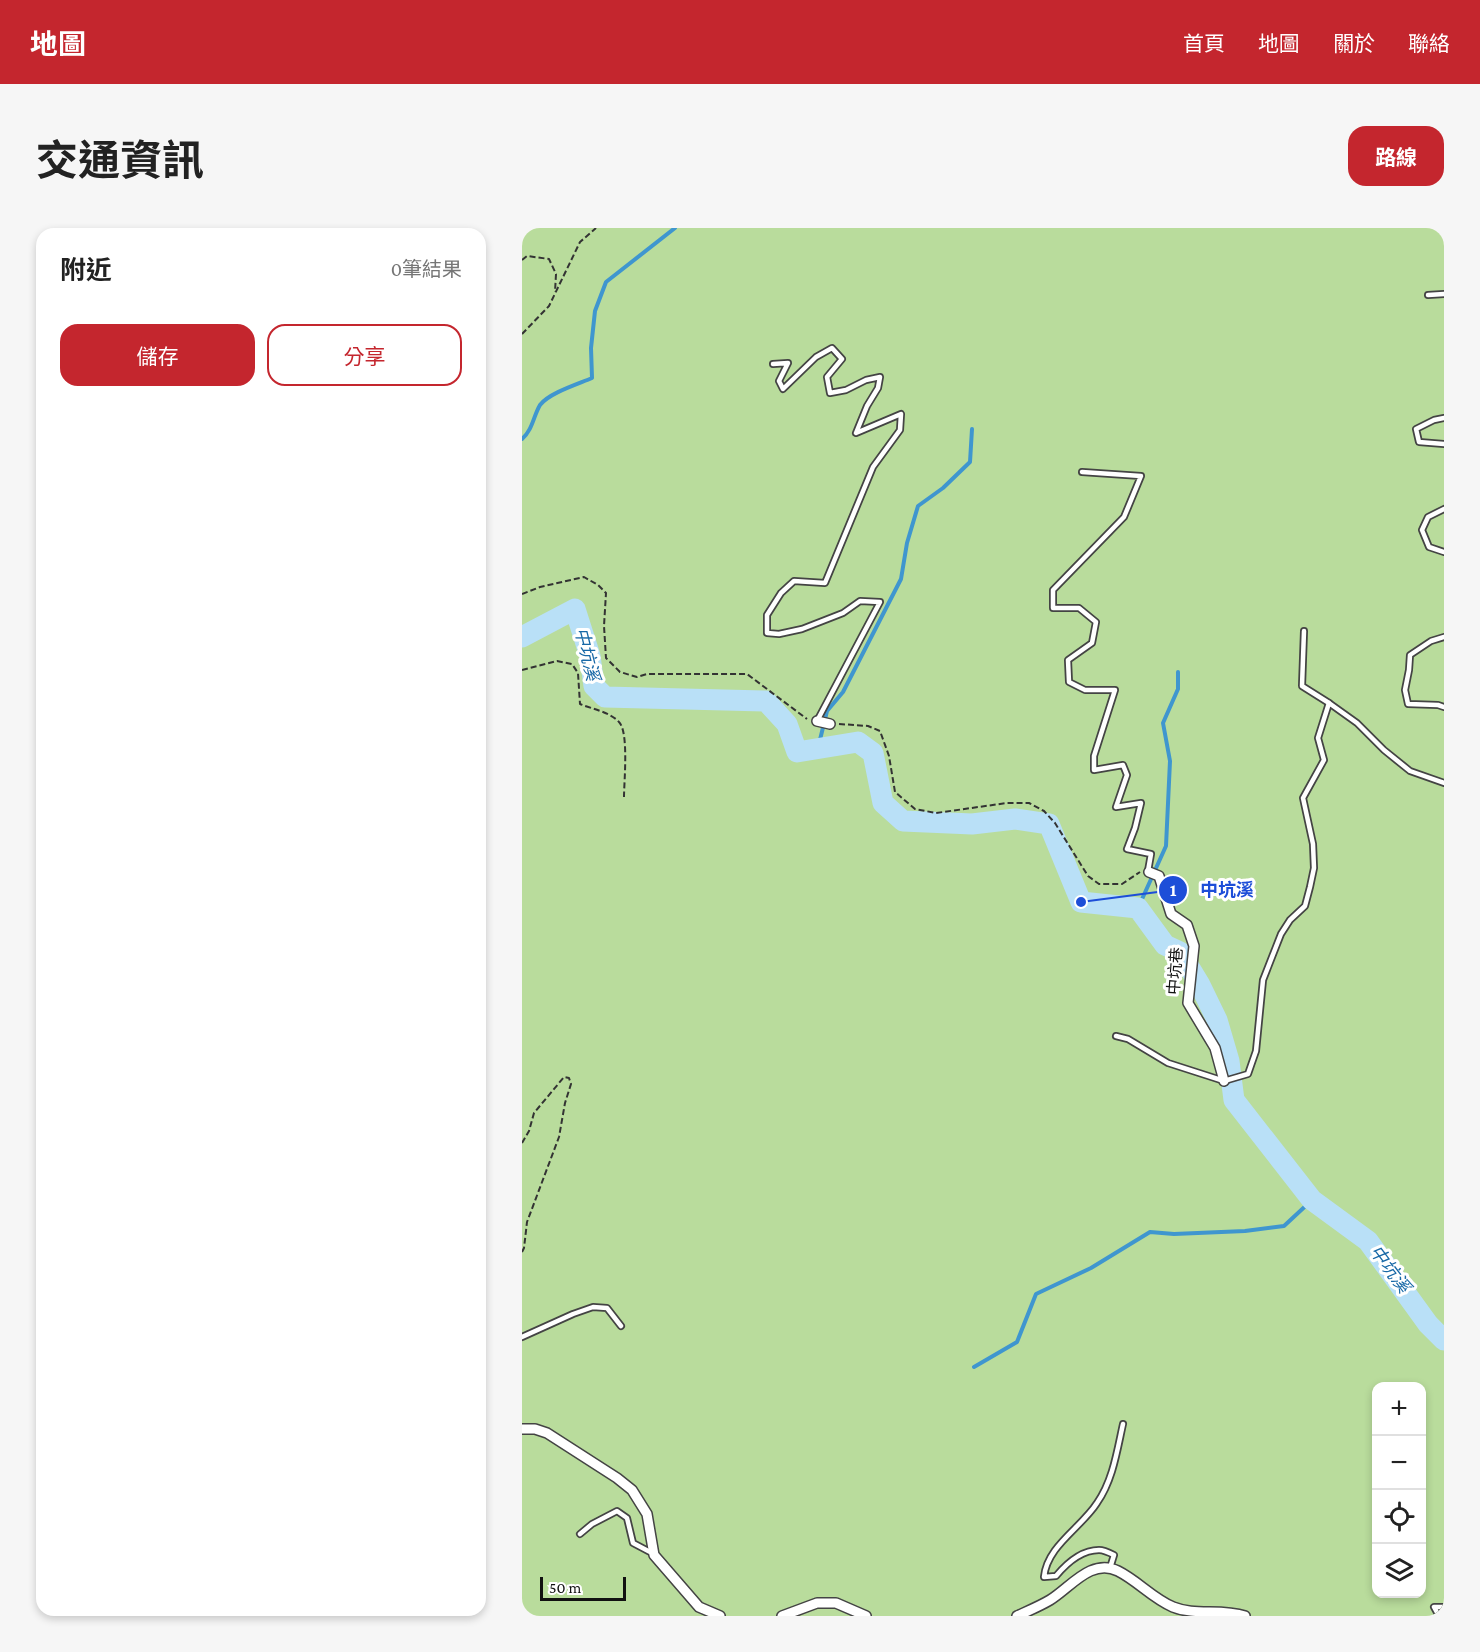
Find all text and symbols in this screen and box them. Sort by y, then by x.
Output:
text: 地圖 [30,29,86,60]
text: 首頁 [1183,32,1225,56]
text: 地圖 [1258,32,1300,56]
text: 關於 [1333,32,1375,56]
text: 聯絡 [1408,32,1450,56]
button: 路線 [1348,126,1444,186]
text: 交通資訊 [36,137,204,184]
text: 附近 [60,256,112,285]
text: 0筆結果 [391,258,462,280]
button: 儲存 [60,324,255,386]
button: 分享 [267,324,462,386]
water label: 中坑溪 [571,625,604,686]
callout: 中坑溪 [1158,872,1266,908]
text: 1 [1170,880,1177,900]
text: 中坑溪 [1200,880,1254,900]
street label: 中坑巷 [1165,946,1185,996]
water label: 中坑溪 [1366,1241,1416,1299]
map controls [1372,1382,1426,1598]
button: + [1372,1382,1426,1436]
button: − [1372,1436,1426,1490]
button: locate [1372,1490,1426,1544]
button: layers [1372,1544,1426,1598]
scale bar [540,1574,626,1602]
text: 50 m [549,1579,581,1596]

